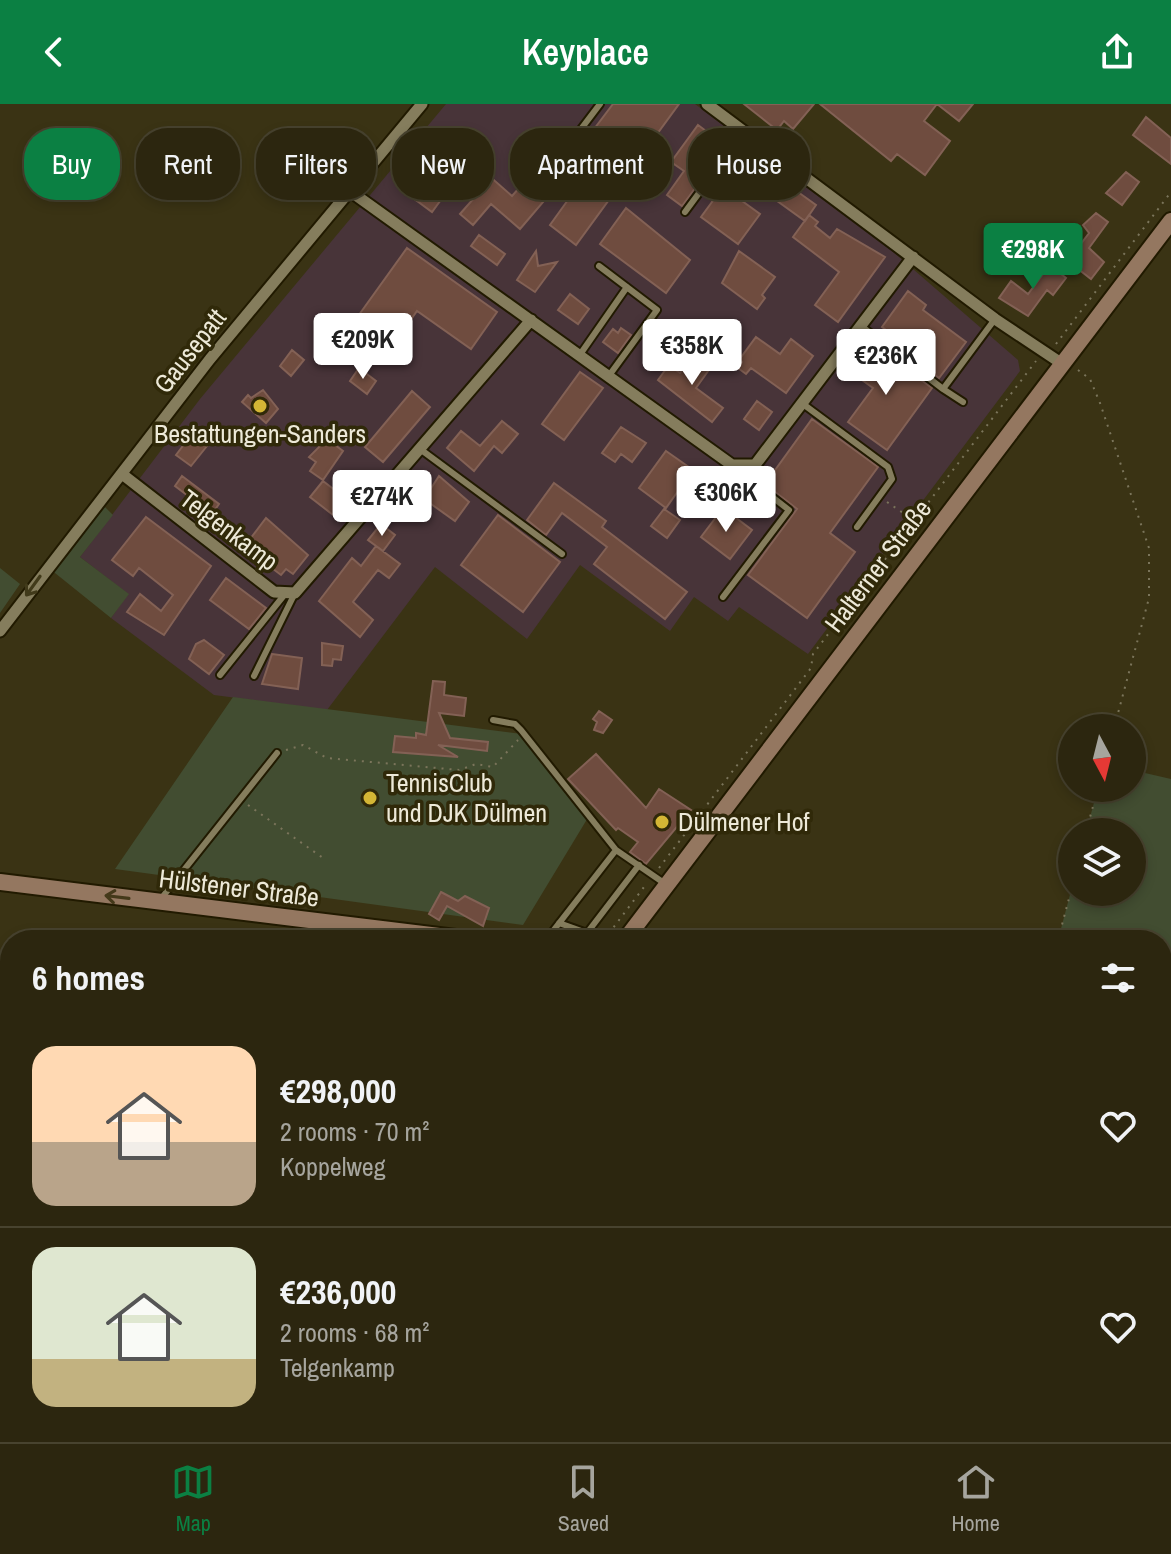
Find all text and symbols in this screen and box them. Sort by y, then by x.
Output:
text: Keyplace [522,28,649,76]
icon: back [32,30,76,74]
icon: share [1095,30,1139,74]
chip: Buy [24,128,120,200]
chip: Rent [136,128,240,200]
chip: Filters [256,128,376,200]
chip: New [392,128,494,200]
chip: Apartment [510,128,672,200]
chip: House [688,128,810,200]
pin: €298K [977,223,1089,291]
text: €298K [1002,231,1064,266]
street label: Gausepatt [146,301,234,400]
pin: €209K [307,313,419,381]
pin: €358K [636,319,748,387]
text: €209K [332,321,394,356]
text: €358K [661,327,723,362]
pin: €236K [830,329,942,397]
text: €236K [855,337,917,372]
marker: Bestattungen-Sanders [251,397,269,415]
place label: Bestattungen-Sanders [154,416,366,451]
pin: €306K [670,466,782,534]
pin: €274K [326,470,438,538]
text: €306K [695,474,757,509]
text: €274K [351,478,413,513]
street label: Telgenkamp [173,481,286,578]
street label: Halterner Straße [816,492,939,639]
one-way arrow [24,575,41,596]
north arrow [1058,714,1146,802]
map controls [1058,714,1146,906]
place label: TennisClub und DJK Dülmen [386,765,547,830]
marker: TennisClub und DJK Dülmen [361,789,379,807]
place label: Dülmener Hof [678,804,810,839]
marker: Dülmener Hof [653,813,671,831]
button: layers [1058,818,1146,906]
street label: Hülstener Straße [157,860,321,915]
one-way arrow [105,889,130,904]
text: 6 homes [32,955,145,1001]
icon: filters [1096,956,1140,1000]
text: €298,000 [280,1068,396,1114]
icon: home [96,1078,192,1174]
icon: heart [1096,1104,1140,1148]
text: 2 rooms · 70 m² [280,1114,429,1149]
text: Koppelweg [280,1149,385,1184]
text: €236,000 [280,1269,396,1315]
icon: home [96,1279,192,1375]
icon: heart [1096,1305,1140,1349]
text: 2 rooms · 68 m² [280,1315,429,1350]
text: Telgenkamp [280,1350,395,1385]
tab: Map [171,1460,215,1538]
tab: Saved [558,1460,609,1538]
tab: Home [952,1460,1000,1538]

